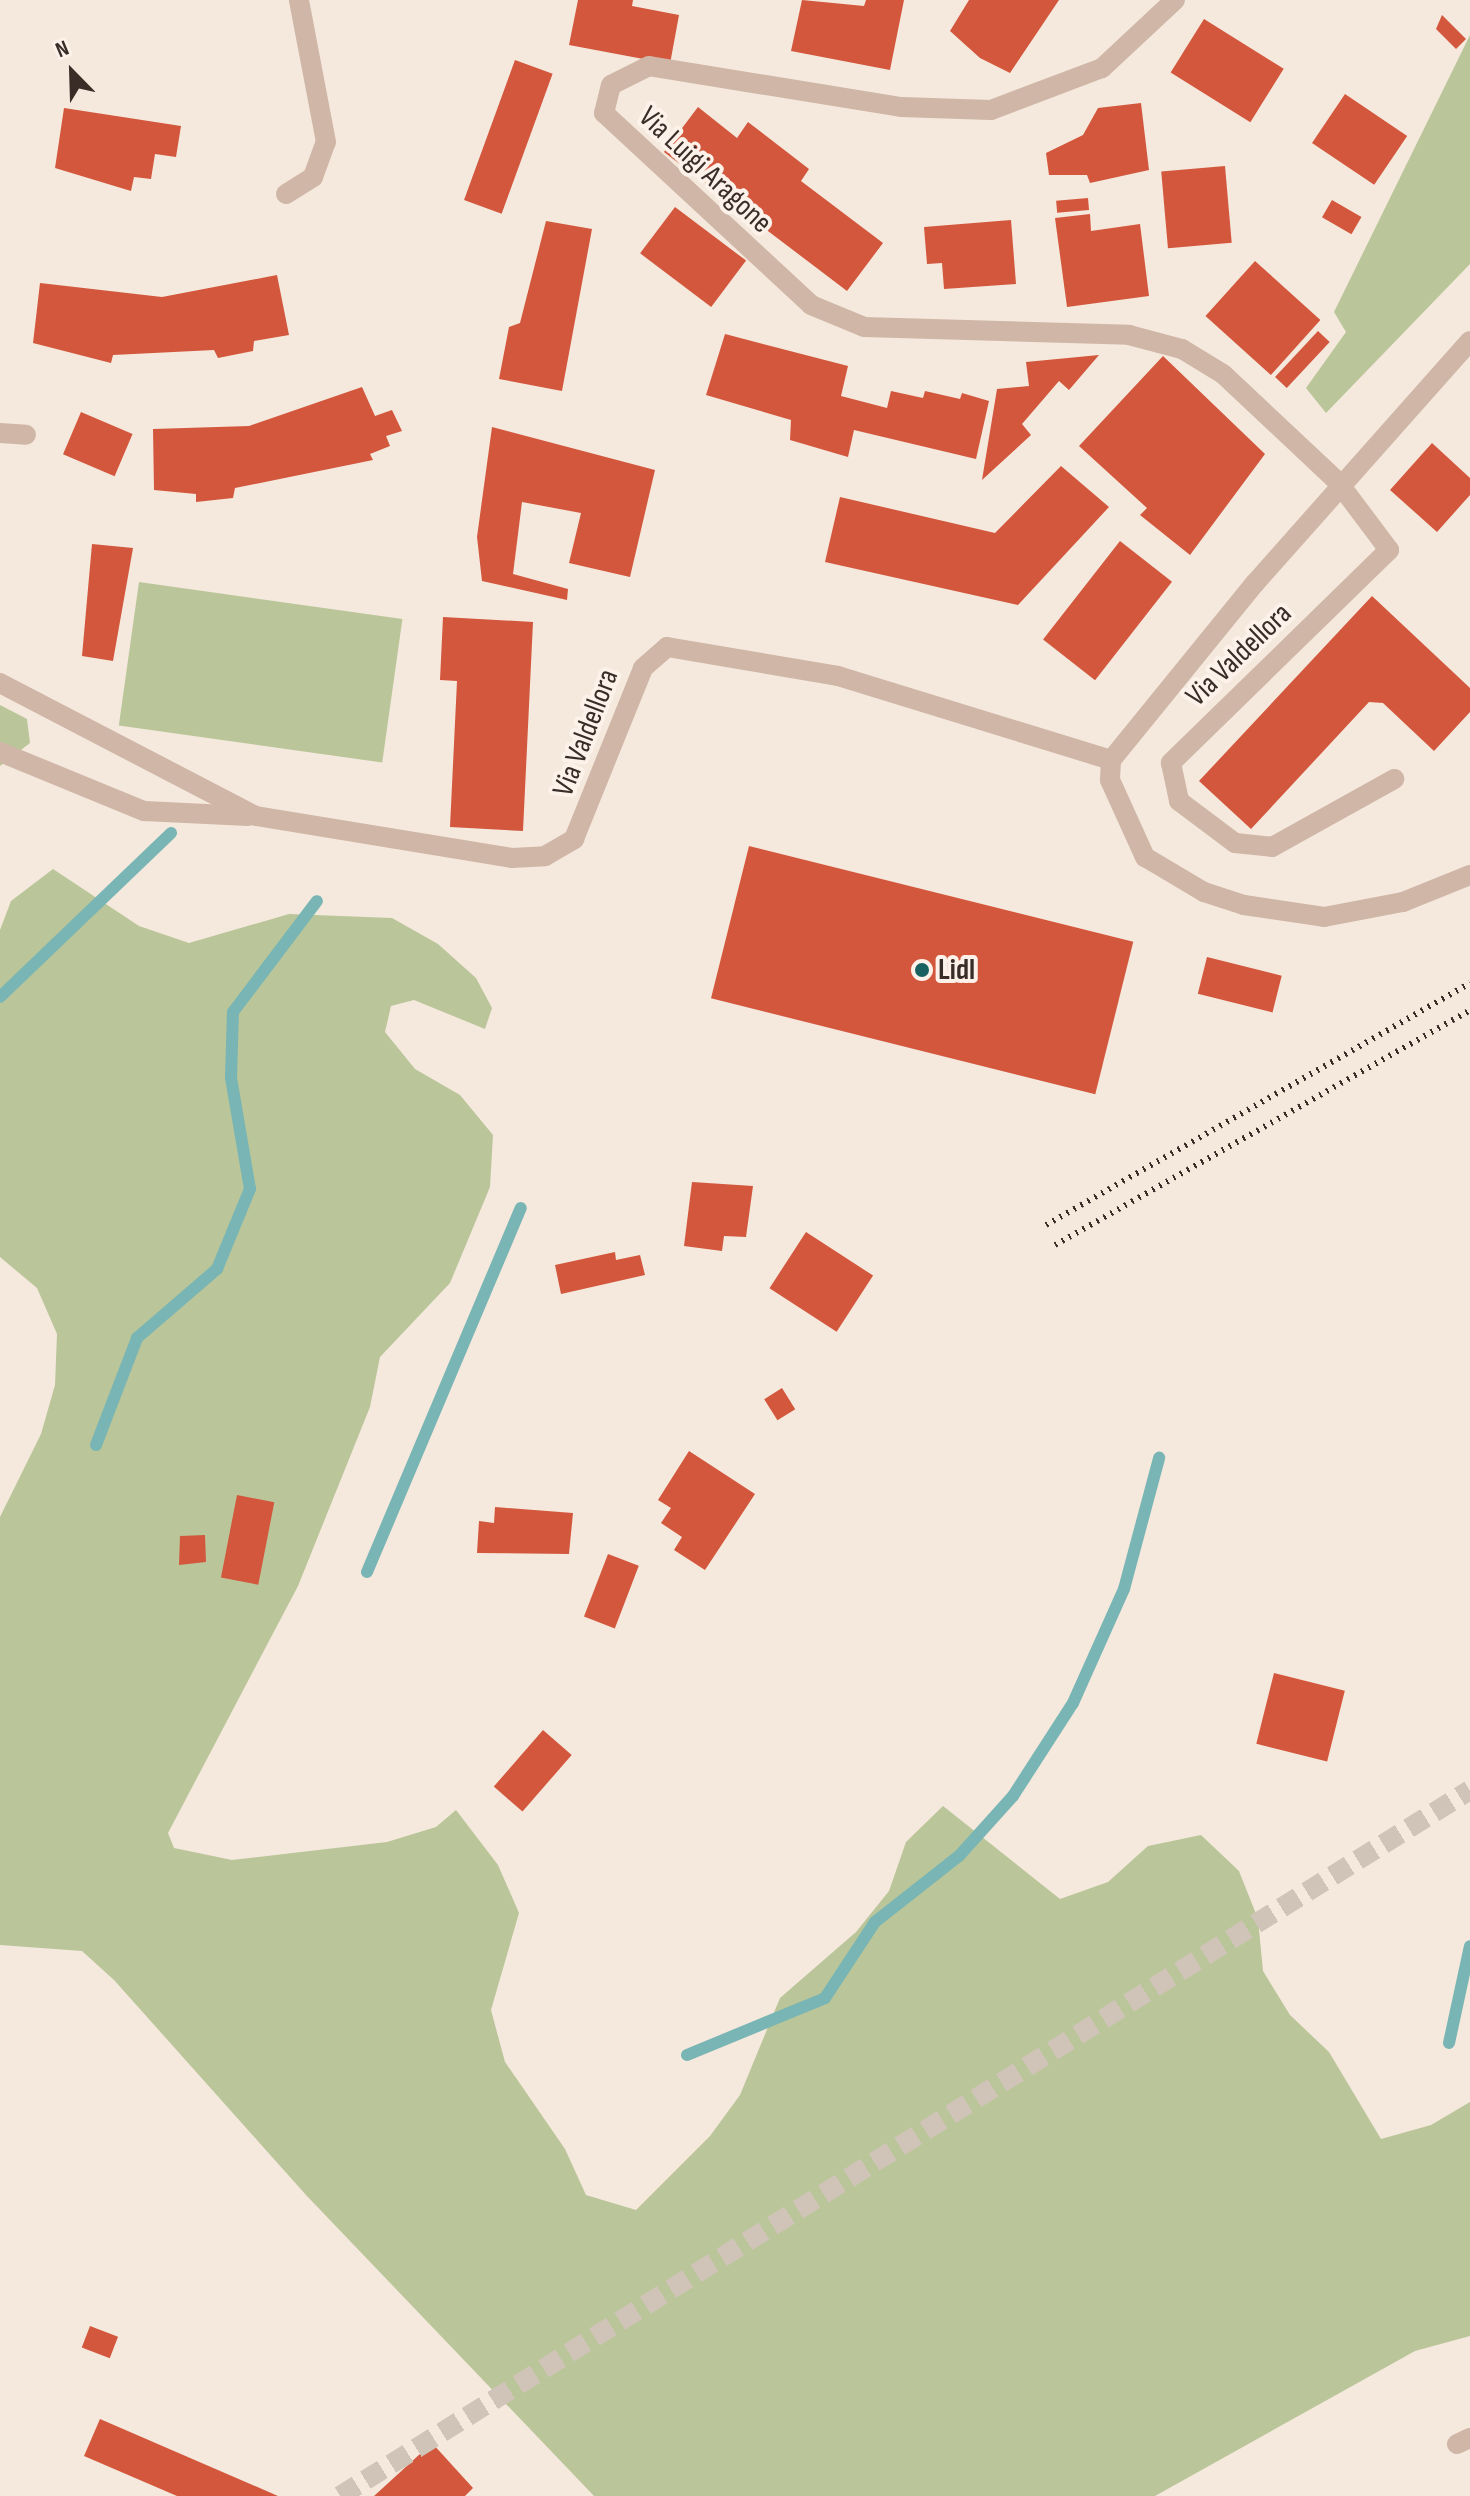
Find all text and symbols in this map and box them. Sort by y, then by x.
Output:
north arrow [32,32,112,112]
text: N [52,35,73,64]
street label: Via Luigi Aragone [631,99,779,241]
street label: Via Valdellora [1179,596,1299,714]
street label: Via Valdellora [545,664,627,802]
place label: Lidl [938,952,975,988]
marker: Lidl [913,961,931,979]

